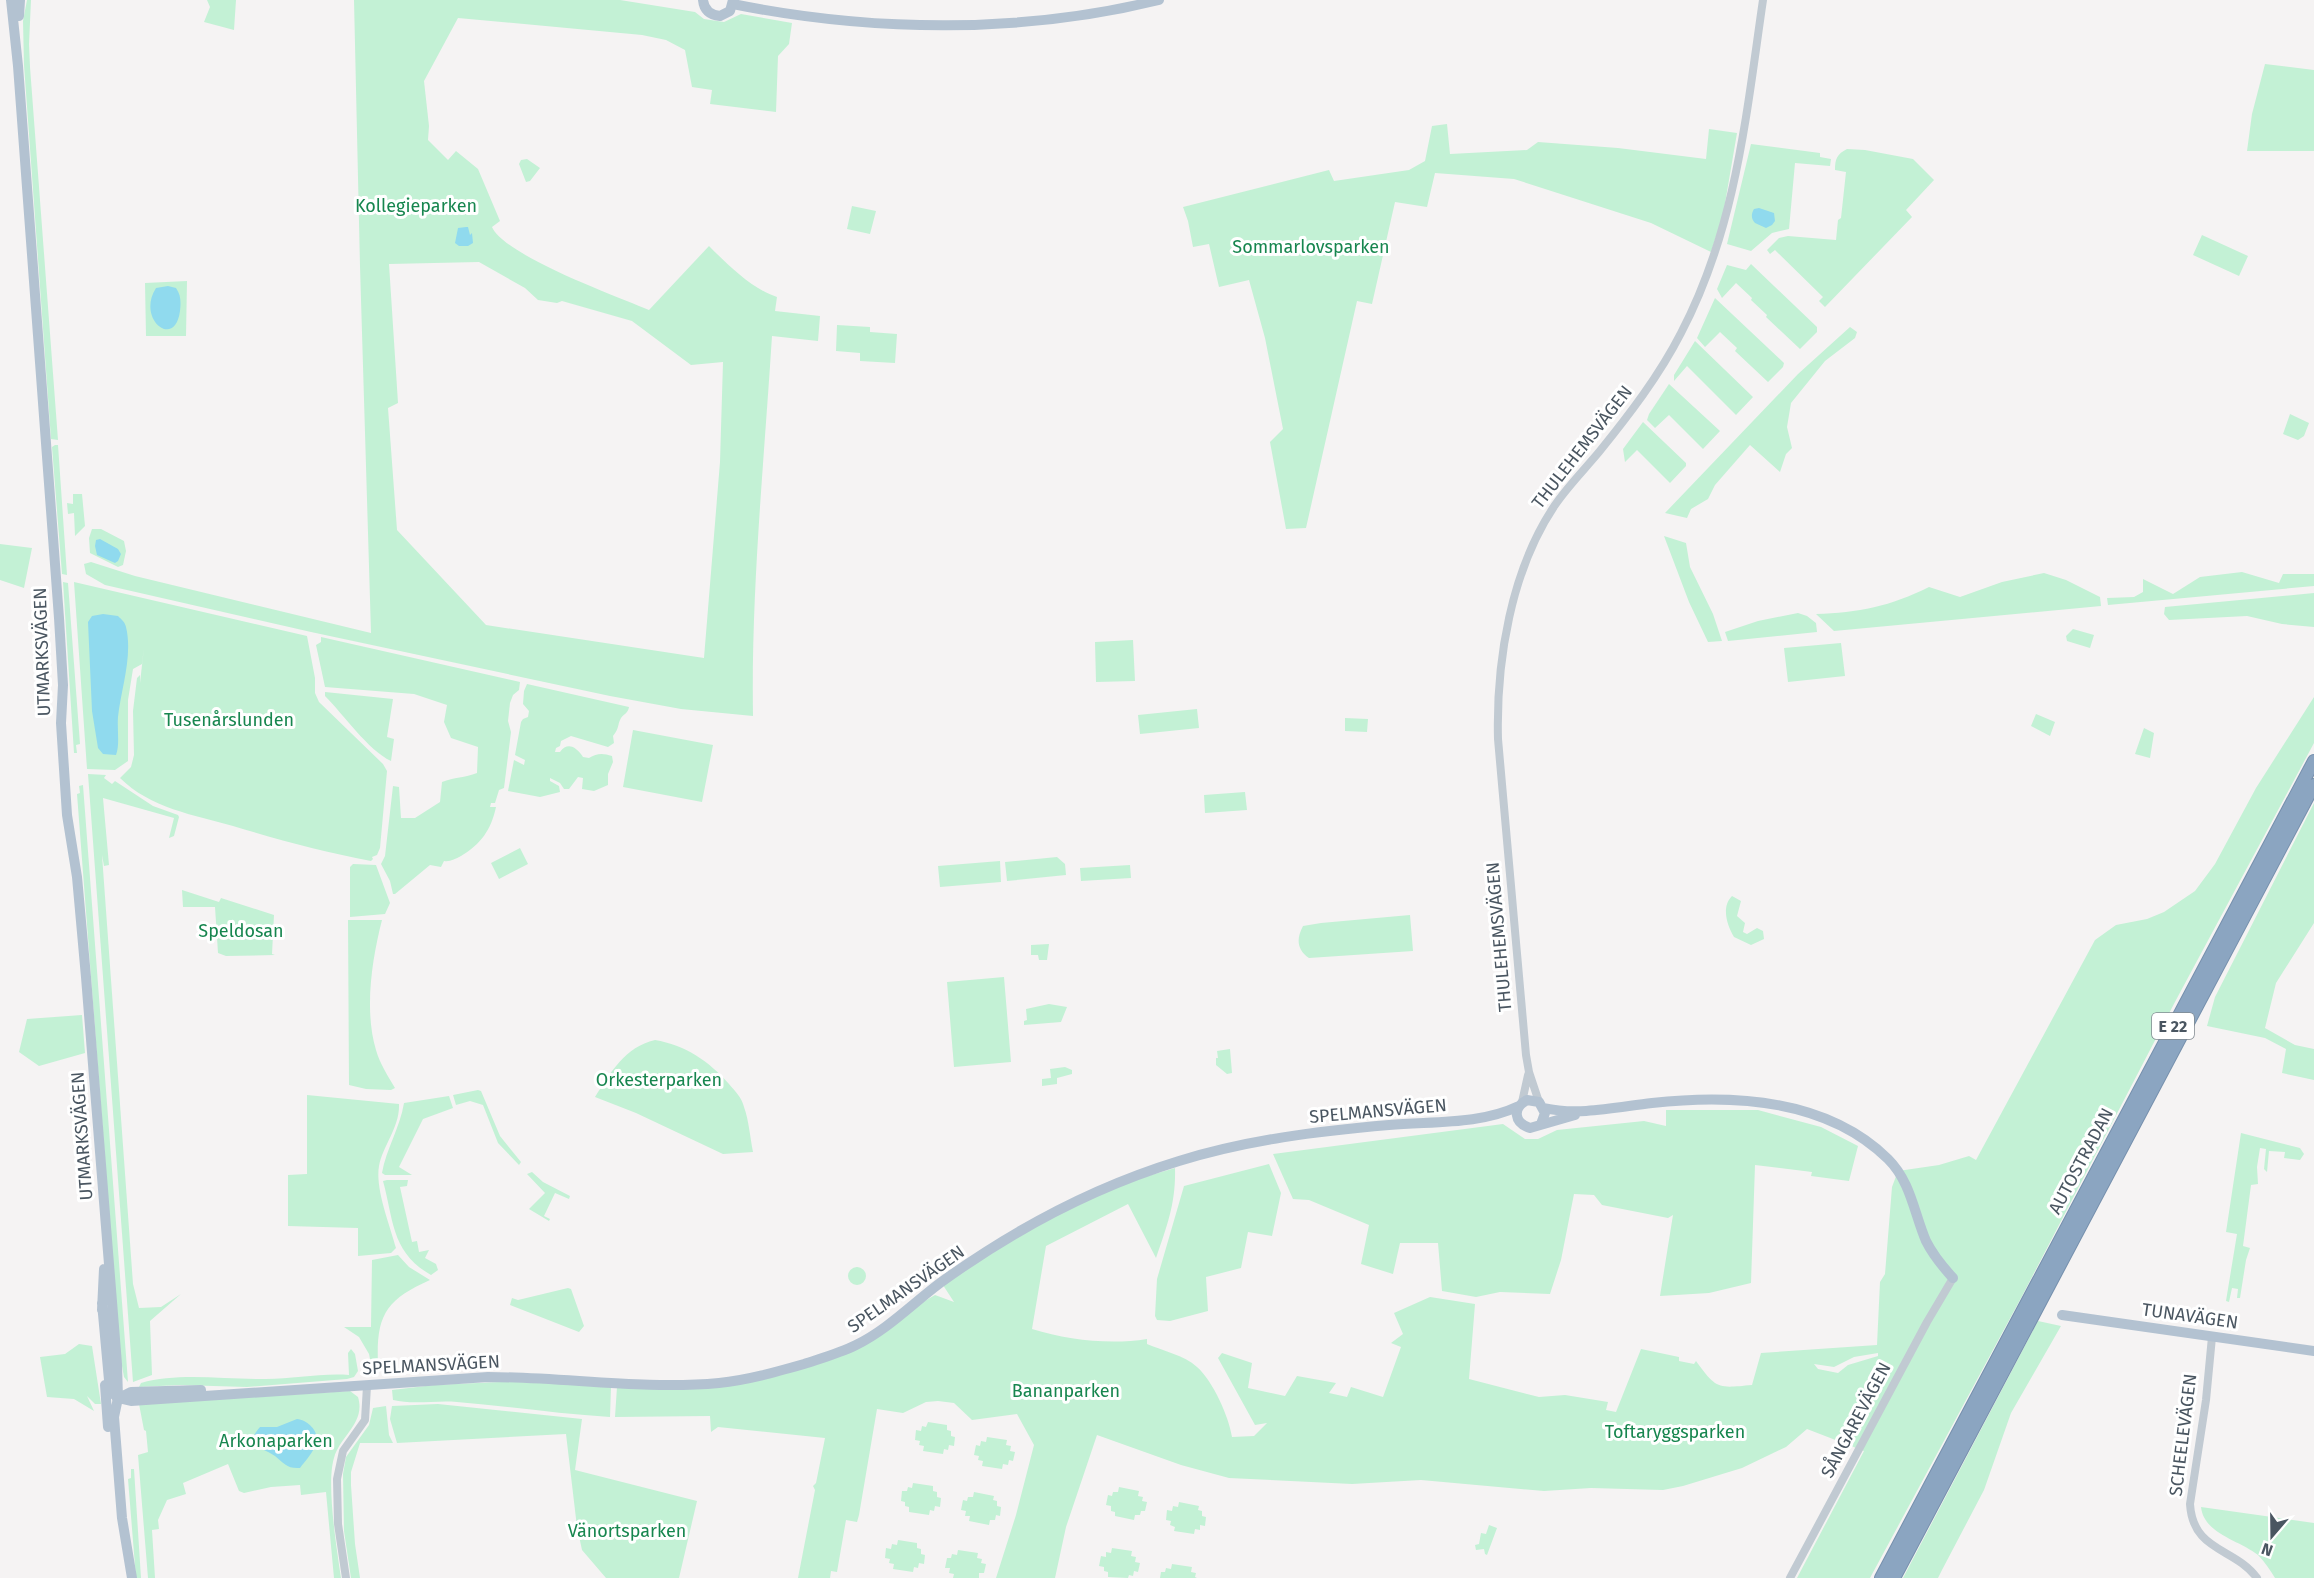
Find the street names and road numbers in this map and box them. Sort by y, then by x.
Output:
street label: THULEHEMSVÄGEN [1527,381,1637,513]
street label: UTMARKSVÄGEN [29,587,55,717]
street label: THULEHEMSVÄGEN [1481,861,1517,1013]
road number: E 22 [2152,1013,2194,1039]
street label: UTMARKSVÄGEN [67,1071,97,1201]
street label: SPELMANSVÄGEN [1308,1094,1448,1128]
street label: AUTOSTRADAN [2044,1104,2118,1218]
street label: SPELMANSVÄGEN [843,1240,969,1338]
street label: TUNAVÄGEN [2141,1298,2239,1334]
street label: SPELMANSVÄGEN [362,1350,500,1380]
street label: SÅNGAREVÄGEN [1815,1358,1896,1482]
street label: SCHEELEVÄGEN [2165,1373,2201,1497]

